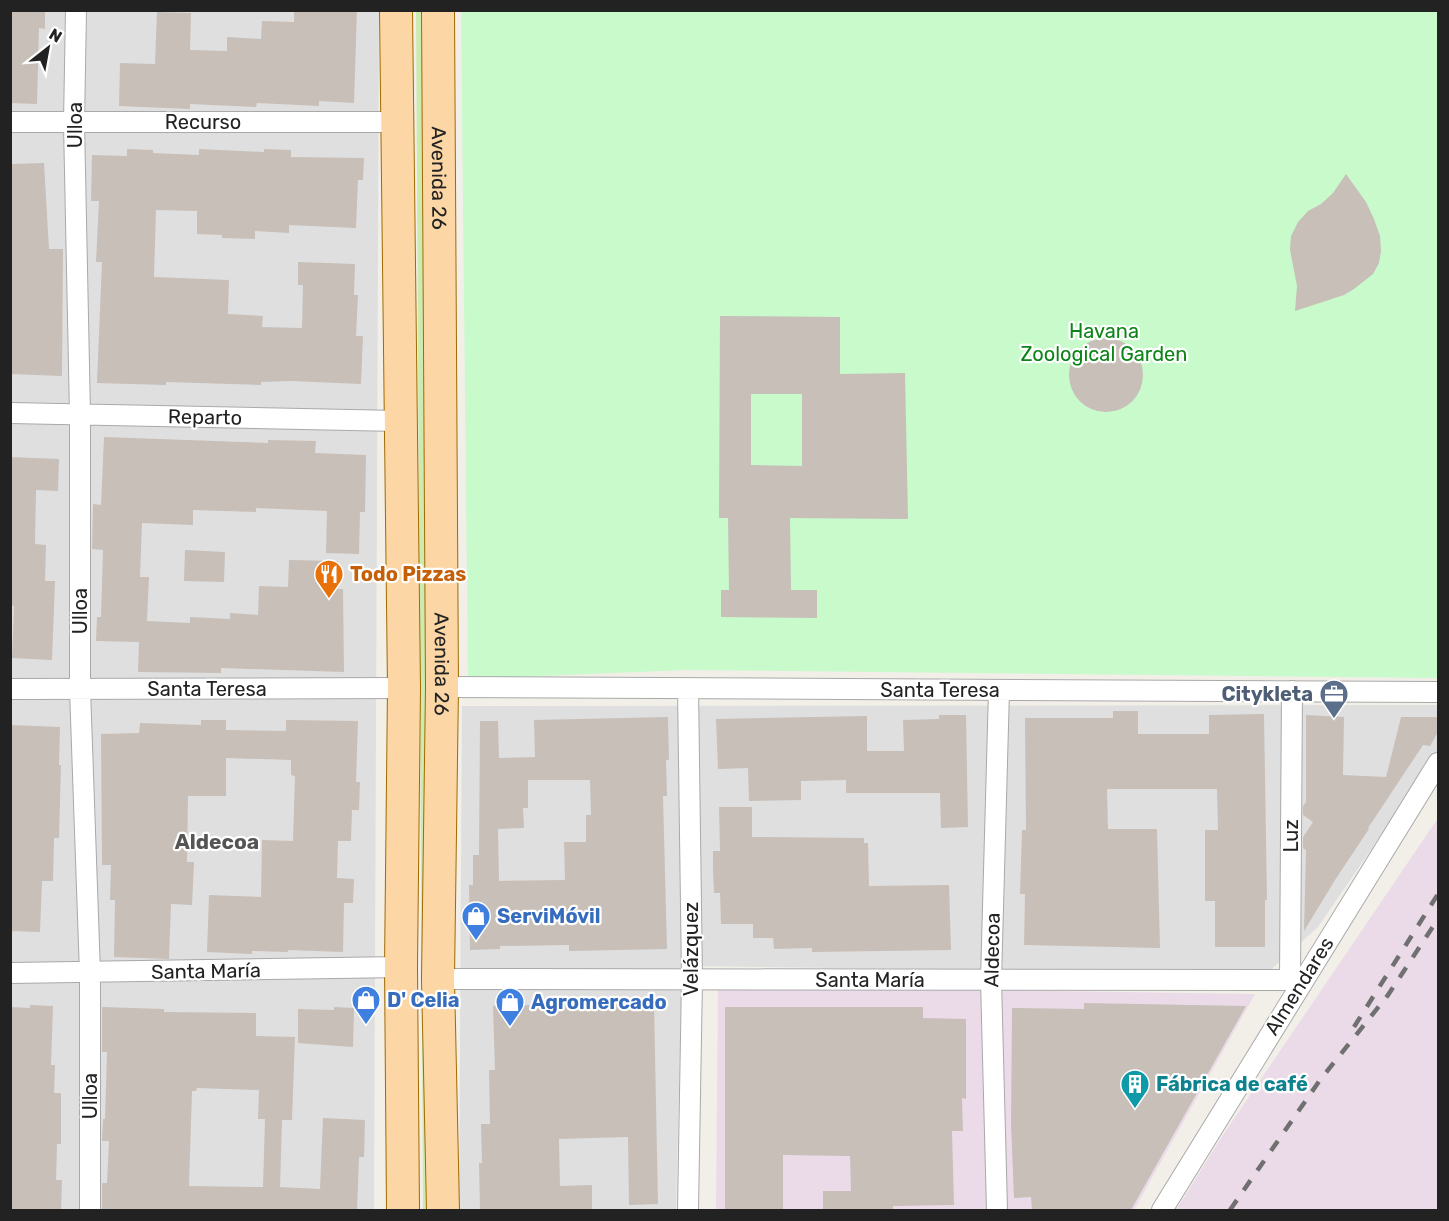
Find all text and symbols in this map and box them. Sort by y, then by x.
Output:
north arrow [18,18,78,78]
text: N [46,24,65,47]
street label: Ulloa [63,102,87,148]
street label: Recurso [165,110,241,134]
street label: Avenida 26 [427,126,451,230]
park label: Havana Zoological Garden [1021,319,1187,366]
street label: Reparto [168,404,242,430]
restaurant icon: Todo Pizzas [313,558,345,600]
place label: Todo Pizzas [350,562,466,586]
street label: Ulloa [68,588,92,634]
street label: Avenida 26 [430,612,454,716]
street label: Santa Teresa [147,677,267,701]
street label: Santa Teresa [880,678,1000,702]
office icon: Citykleta [1318,678,1350,720]
place label: Citykleta [1222,682,1313,706]
street label: Luz [1279,819,1303,853]
district label: Aldecoa [175,829,259,854]
shop icon: ServiMóvil [460,900,492,942]
street label: Velázquez [679,902,703,996]
place label: ServiMóvil [497,904,601,928]
street label: Aldecoa [979,912,1005,988]
street label: Almendares [1259,933,1339,1039]
street label: Santa María [151,958,261,984]
street label: Santa María [815,968,925,992]
shop icon: D' Celia [350,984,382,1026]
shop icon: Agromercado [494,986,526,1028]
place label: D' Celia [387,988,460,1012]
place label: Agromercado [531,990,667,1014]
building icon: Fábrica de café [1119,1068,1151,1110]
place label: Fábrica de café [1156,1072,1308,1096]
street label: Ulloa [78,1073,102,1119]

